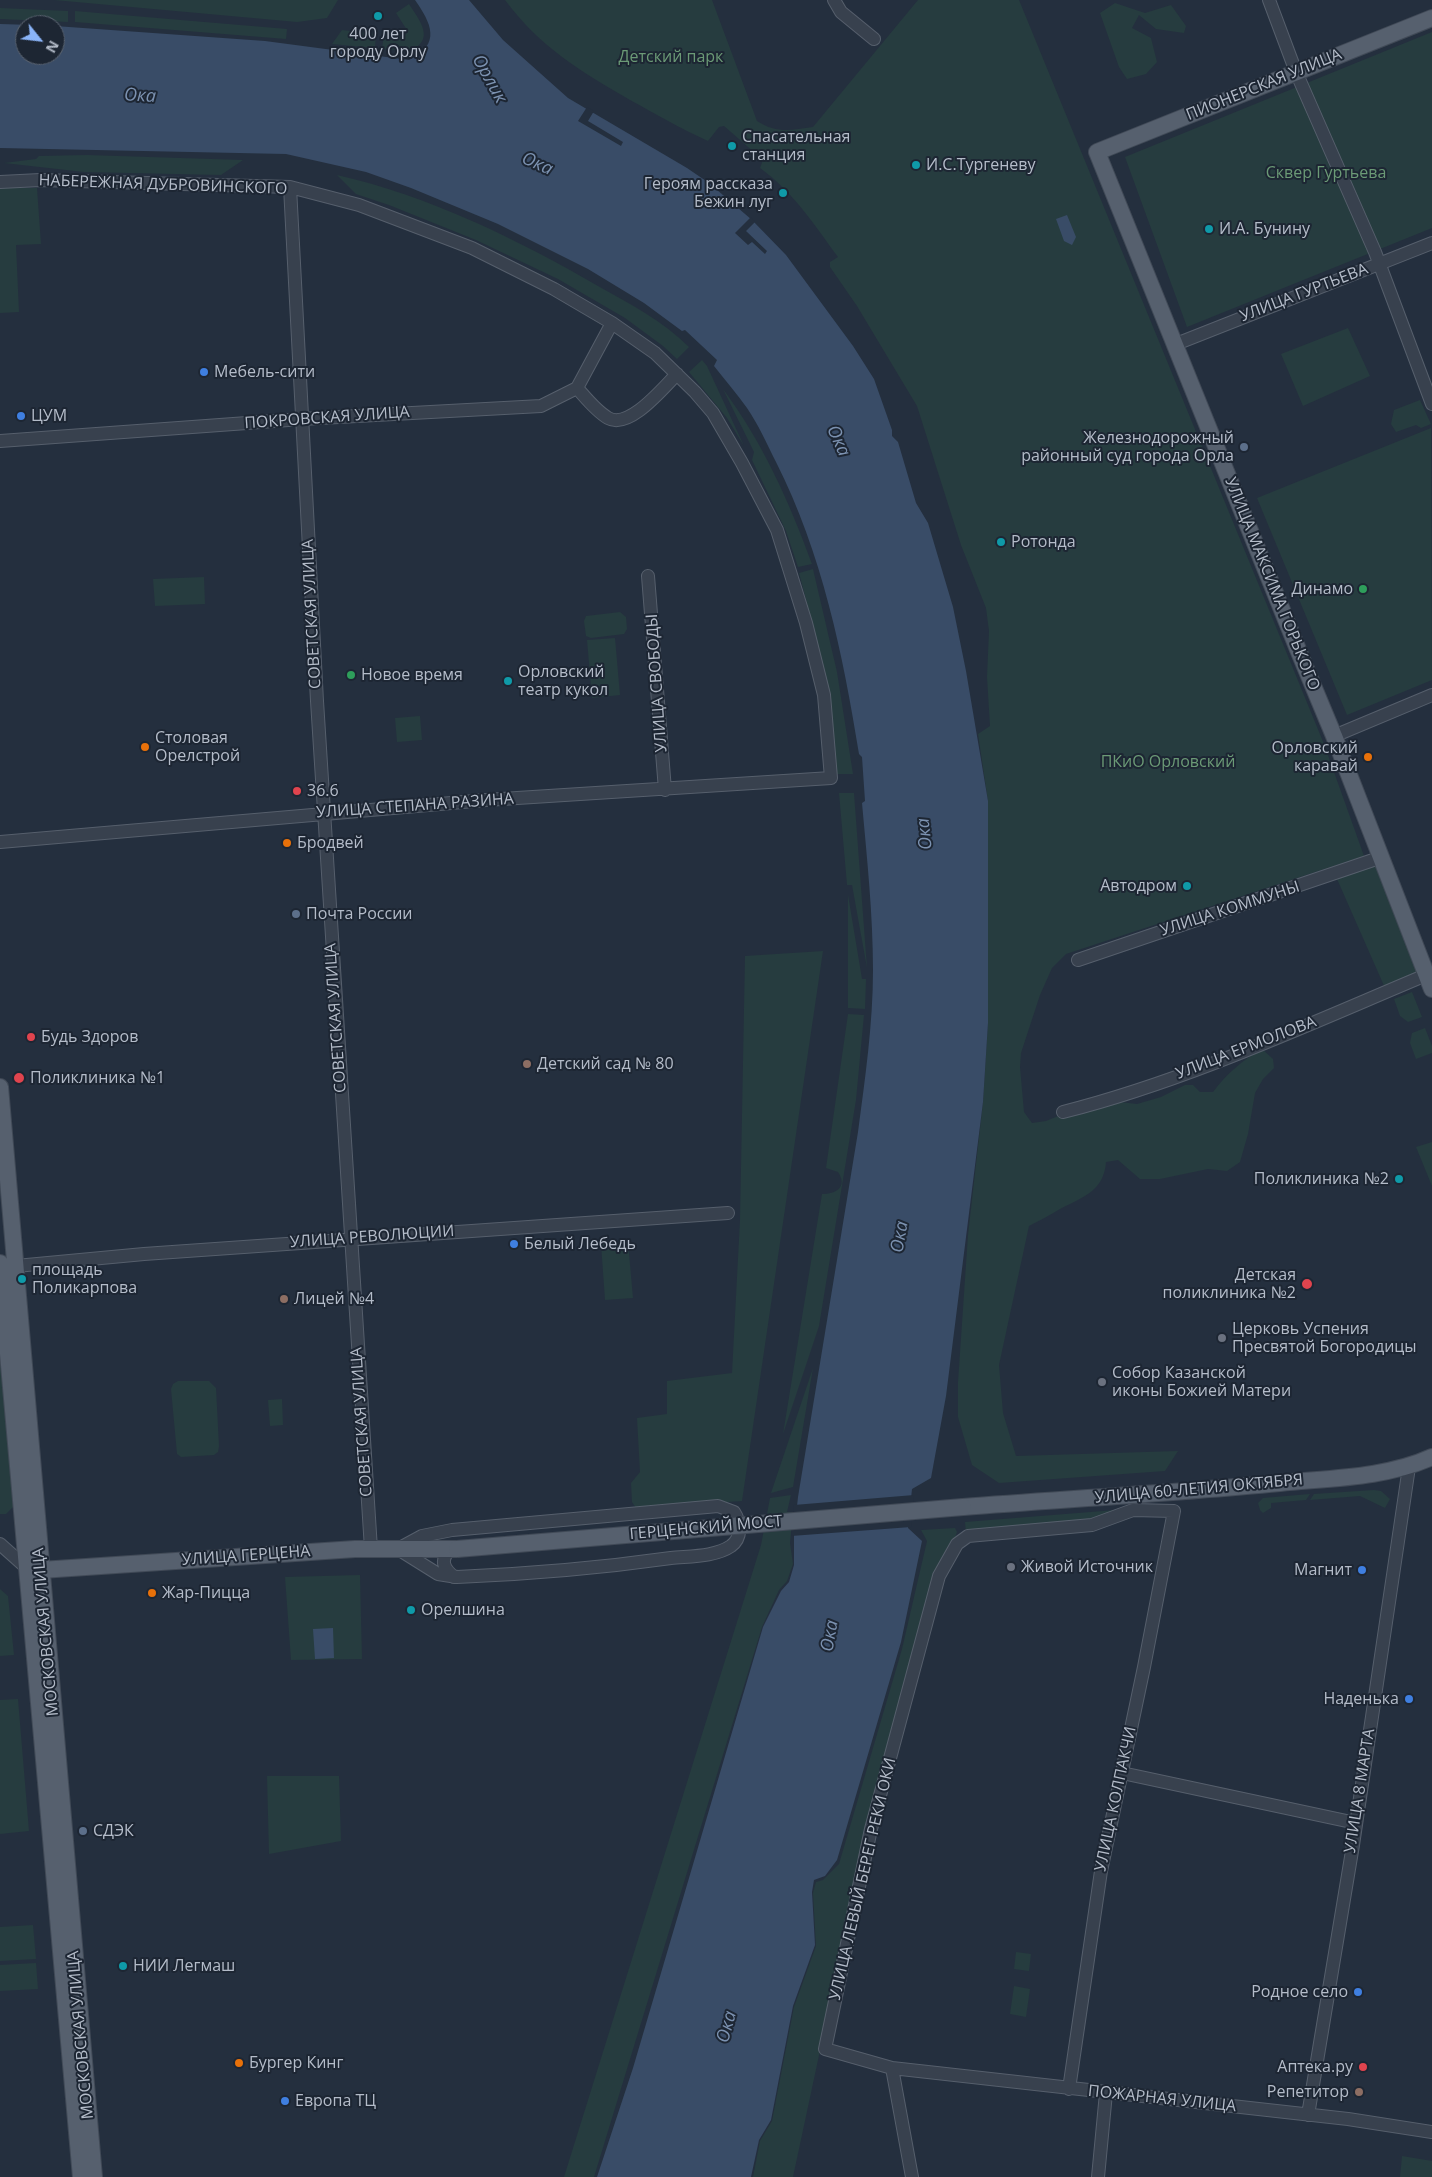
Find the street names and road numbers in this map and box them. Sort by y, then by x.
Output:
street label: ПИОНЕРСКАЯ УЛИЦА [1183,45,1345,125]
street label: НАБЕРЕЖНАЯ ДУБРОВИНСКОГО [38,171,288,199]
street label: УЛИЦА ГУРТЬЕВА [1237,260,1371,326]
street label: ПОКРОВСКАЯ УЛИЦА [244,403,410,433]
street label: УЛИЦА МАКСИМА ГОРЬКОГО [1220,475,1324,693]
street label: СОВЕТСКАЯ УЛИЦА [298,539,326,689]
street label: УЛИЦА СВОБОДЫ [643,613,671,753]
street label: УЛИЦА СТЕПАНА РАЗИНА [316,790,514,822]
street label: УЛИЦА КОММУНЫ [1158,877,1302,941]
street label: СОВЕТСКАЯ УЛИЦА [321,943,351,1093]
street label: УЛИЦА ЕРМОЛОВА [1173,1012,1319,1084]
street label: УЛИЦА РЕВОЛЮЦИИ [289,1222,455,1252]
street label: СОВЕТСКАЯ УЛИЦА [347,1347,377,1497]
street label: УЛИЦА 60-ЛЕТИЯ ОКТЯБРЯ [1094,1470,1304,1508]
street label: ГЕРЦЕНСКИЙ МОСТ [629,1512,783,1544]
street label: УЛИЦА ГЕРЦЕНА [181,1542,311,1570]
street label: МОСКОВСКАЯ УЛИЦА [29,1547,63,1717]
street label: УЛИЦА КОЛПАКЧИ [1091,1725,1141,1873]
street label: УЛИЦА 8 МАРТА [1341,1727,1379,1855]
street label: УЛИЦА ЛЕВЫЙ БЕРЕГ РЕКИ ОКИ [826,1756,900,2002]
street label: МОСКОВСКАЯ УЛИЦА [64,1950,98,2120]
street label: ПОЖАРНАЯ УЛИЦА [1087,2082,1237,2116]

